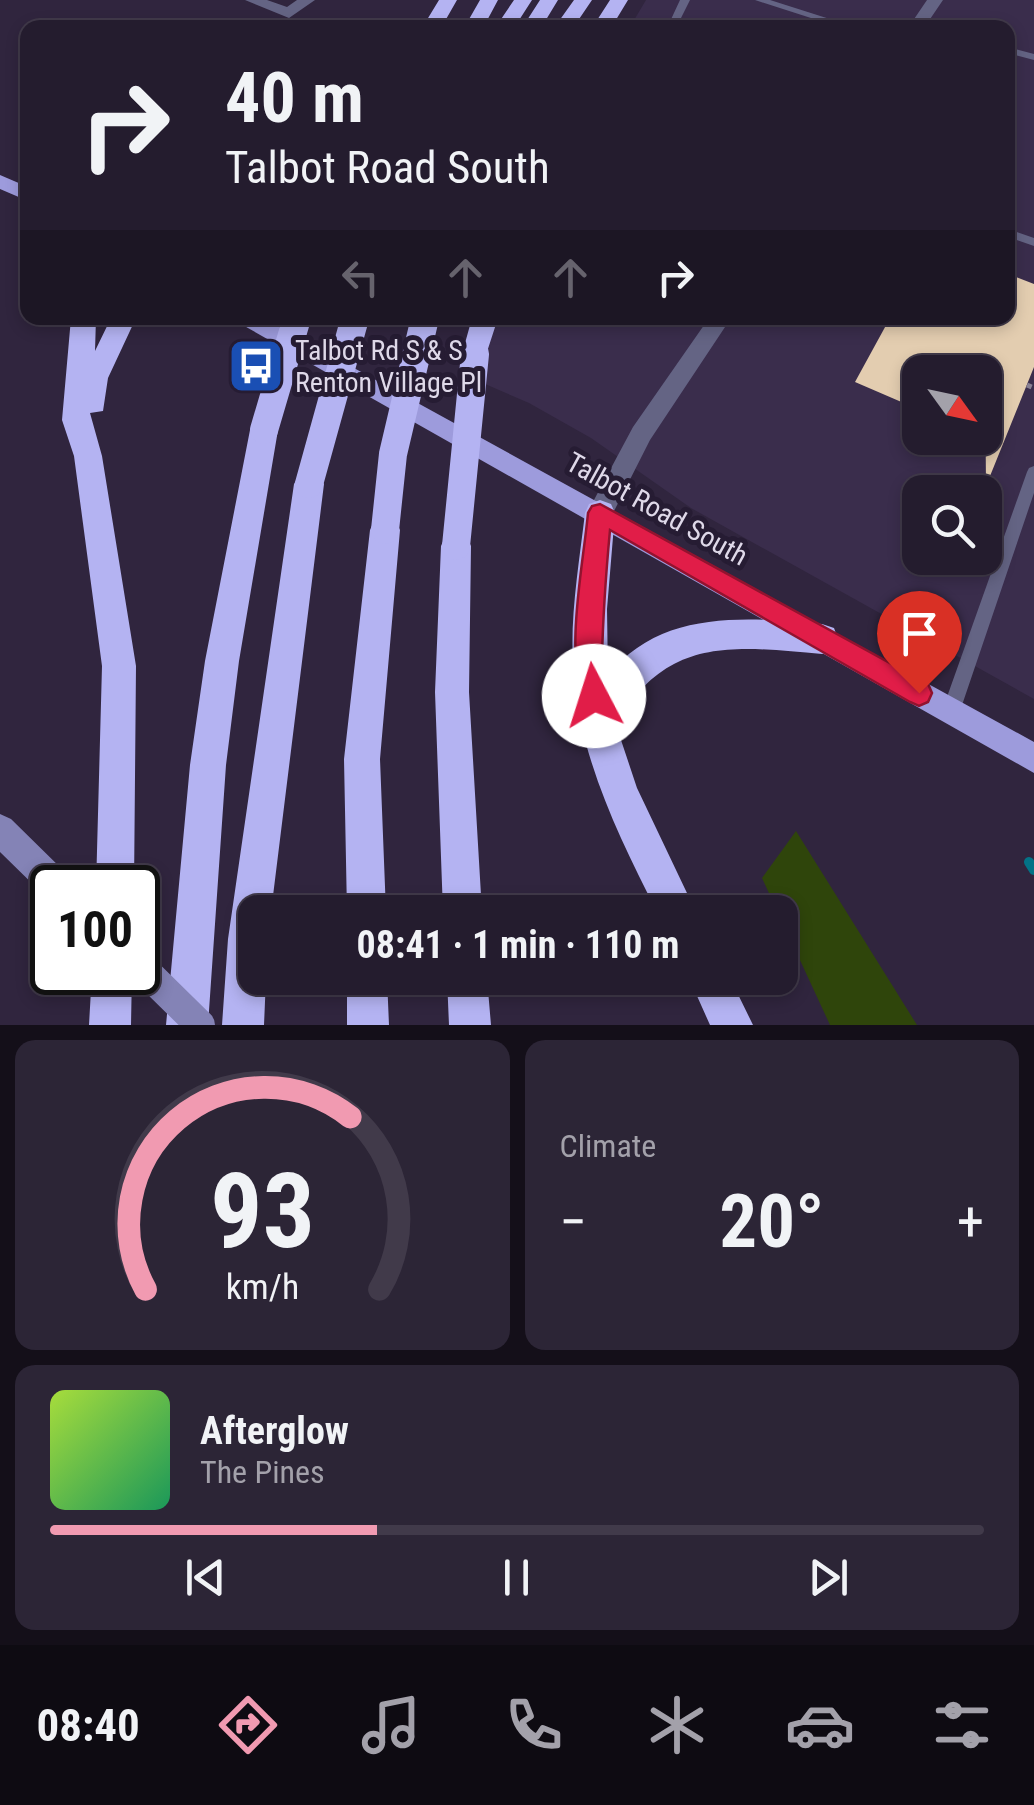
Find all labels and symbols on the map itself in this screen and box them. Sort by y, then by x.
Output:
place label: Talbot Rd S & S Renton Village Pl [295,334,482,399]
bus stop icon: Talbot Rd S & S Renton Village Pl [226,336,286,396]
north arrow [902,355,1002,455]
street label: Talbot Road South [561,446,753,572]
pin [877,591,962,694]
position arrow [542,644,646,748]
speed limit sign: 100 [30,865,160,995]

